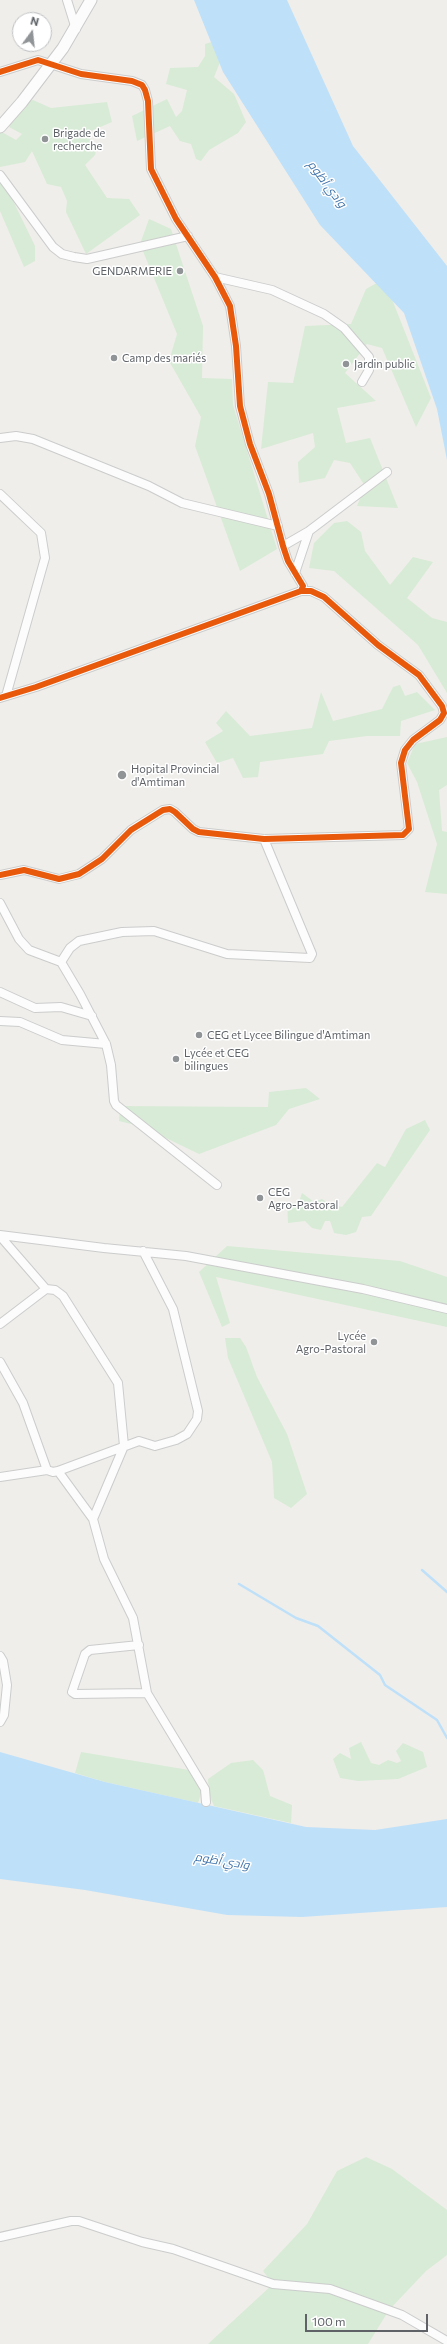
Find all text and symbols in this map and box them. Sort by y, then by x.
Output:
north arrow [12,12,52,52]
text: N [29,14,41,28]
place label: Brigade de recherche [53,126,105,152]
marker: Brigade de recherche [40,134,50,144]
water label: وادي أظوم [305,158,349,210]
place label: GENDARMERIE [92,264,172,278]
marker: GENDARMERIE [175,266,185,276]
place label: Camp des mariés [122,351,206,365]
marker: Camp des mariés [109,353,119,363]
place label: Jardin public [354,357,415,371]
marker: Jardin public [341,359,351,369]
place label: Hopital Provincial d'Amtiman [131,762,219,788]
marker: Hopital Provincial d'Amtiman [116,769,128,781]
place label: CEG et Lycee Bilingue d'Amtiman [207,1028,370,1042]
marker: CEG et Lycee Bilingue d'Amtiman [194,1030,204,1040]
place label: Lycée et CEG bilingues [184,1046,249,1072]
marker: Lycée et CEG bilingues [171,1054,181,1064]
place label: CEG Agro-Pastoral [268,1185,338,1211]
marker: CEG Agro-Pastoral [255,1193,265,1203]
place label: Lycée Agro-Pastoral [296,1329,366,1355]
marker: Lycée Agro-Pastoral [369,1337,379,1347]
water label: وادي أظوم [194,1850,250,1872]
scale bar [307,2306,430,2332]
text: 100 m [312,2314,346,2328]

